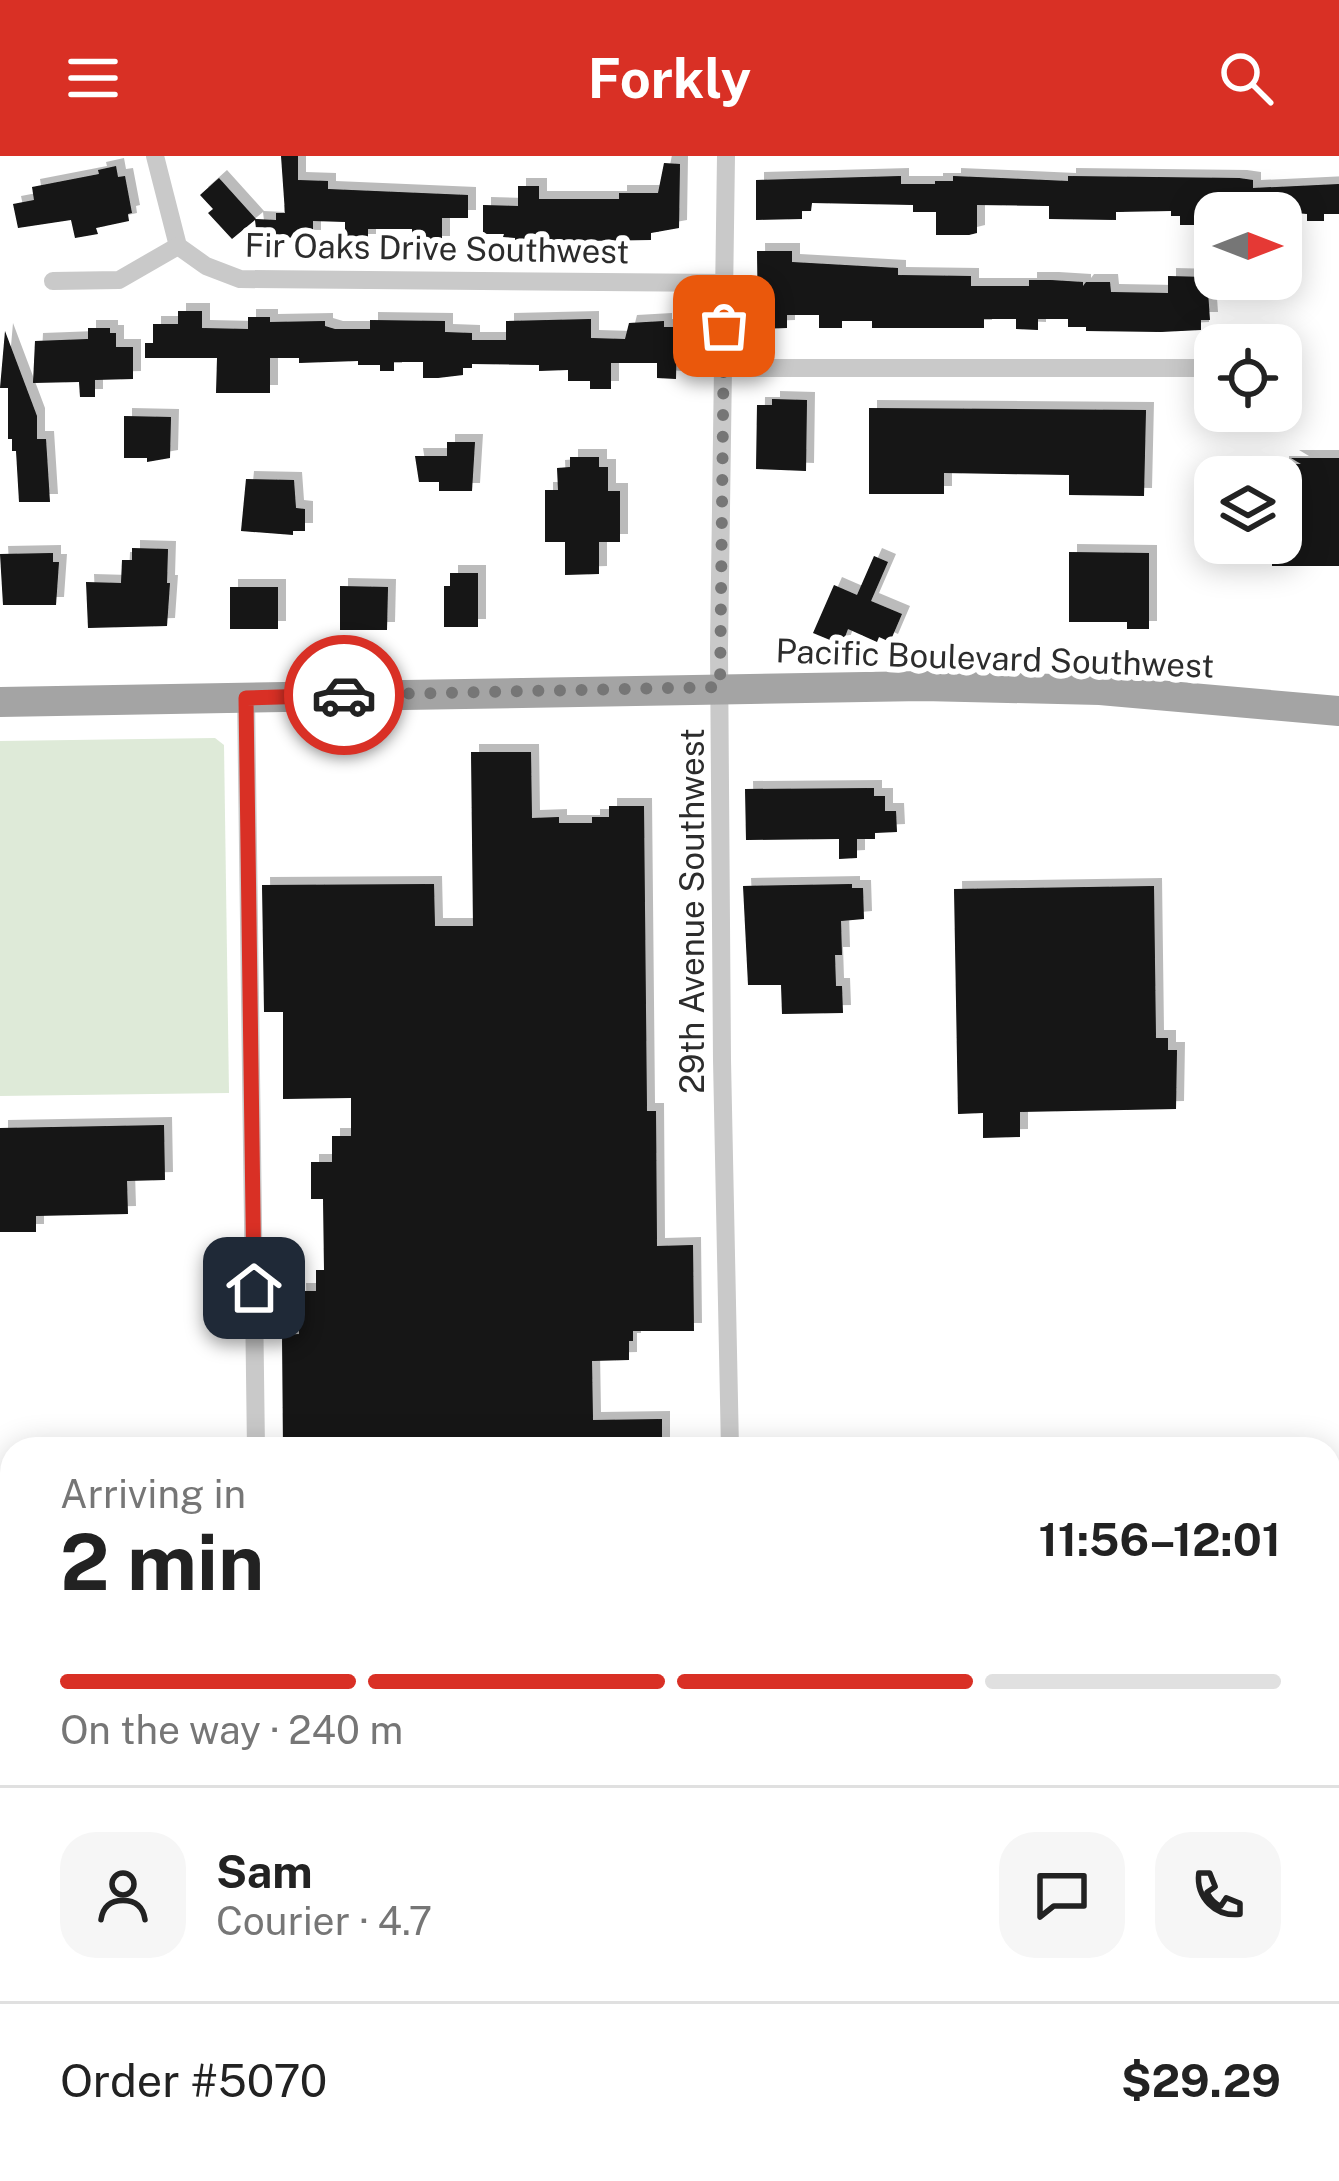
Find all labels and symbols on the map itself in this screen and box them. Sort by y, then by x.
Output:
north arrow [1194,192,1302,300]
street label: Fir Oaks Drive Southwest [244,226,630,270]
pin [673,275,775,377]
street label: Pacific Boulevard Southwest [775,631,1215,685]
courier [284,635,404,755]
street label: 29th Avenue Southwest [673,728,711,1094]
pin [203,1237,305,1339]

